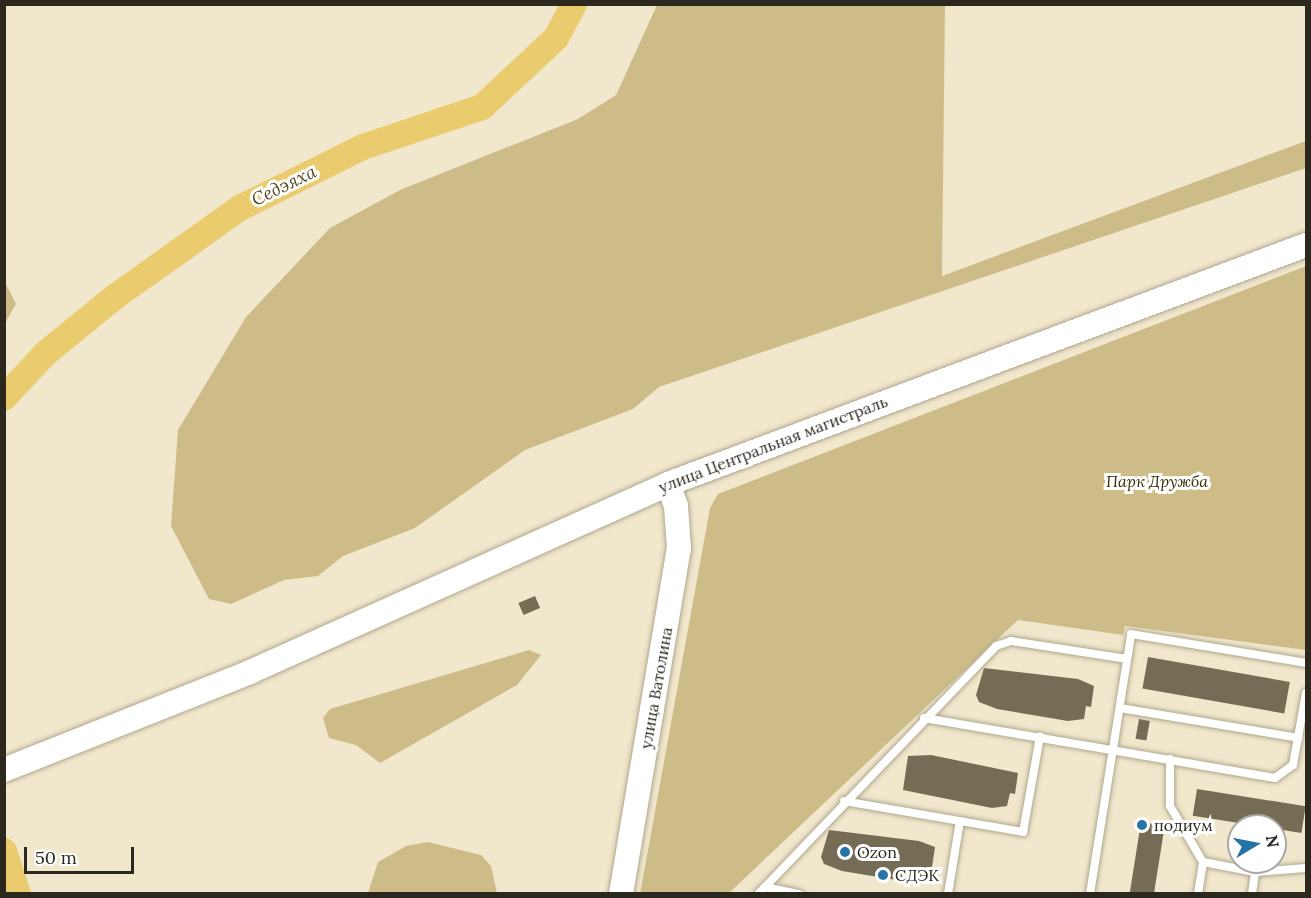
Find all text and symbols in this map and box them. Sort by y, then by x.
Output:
water label: Седэяха [248,161,320,211]
street label: улица Центральная магистраль [656,391,890,497]
park label: Парк Дружба [1106,471,1208,491]
street label: улица Ватолина [636,626,676,750]
north arrow [1227,814,1287,874]
place label: подиум [1154,815,1213,835]
marker: подиум [1135,818,1149,832]
text: N [1262,833,1284,849]
scale bar [27,835,136,873]
place label: Ozon [857,842,897,862]
marker: Ozon [838,845,852,859]
text: 50 m [35,846,77,869]
place label: СДЭК [895,865,939,885]
marker: СДЭК [876,868,890,882]

